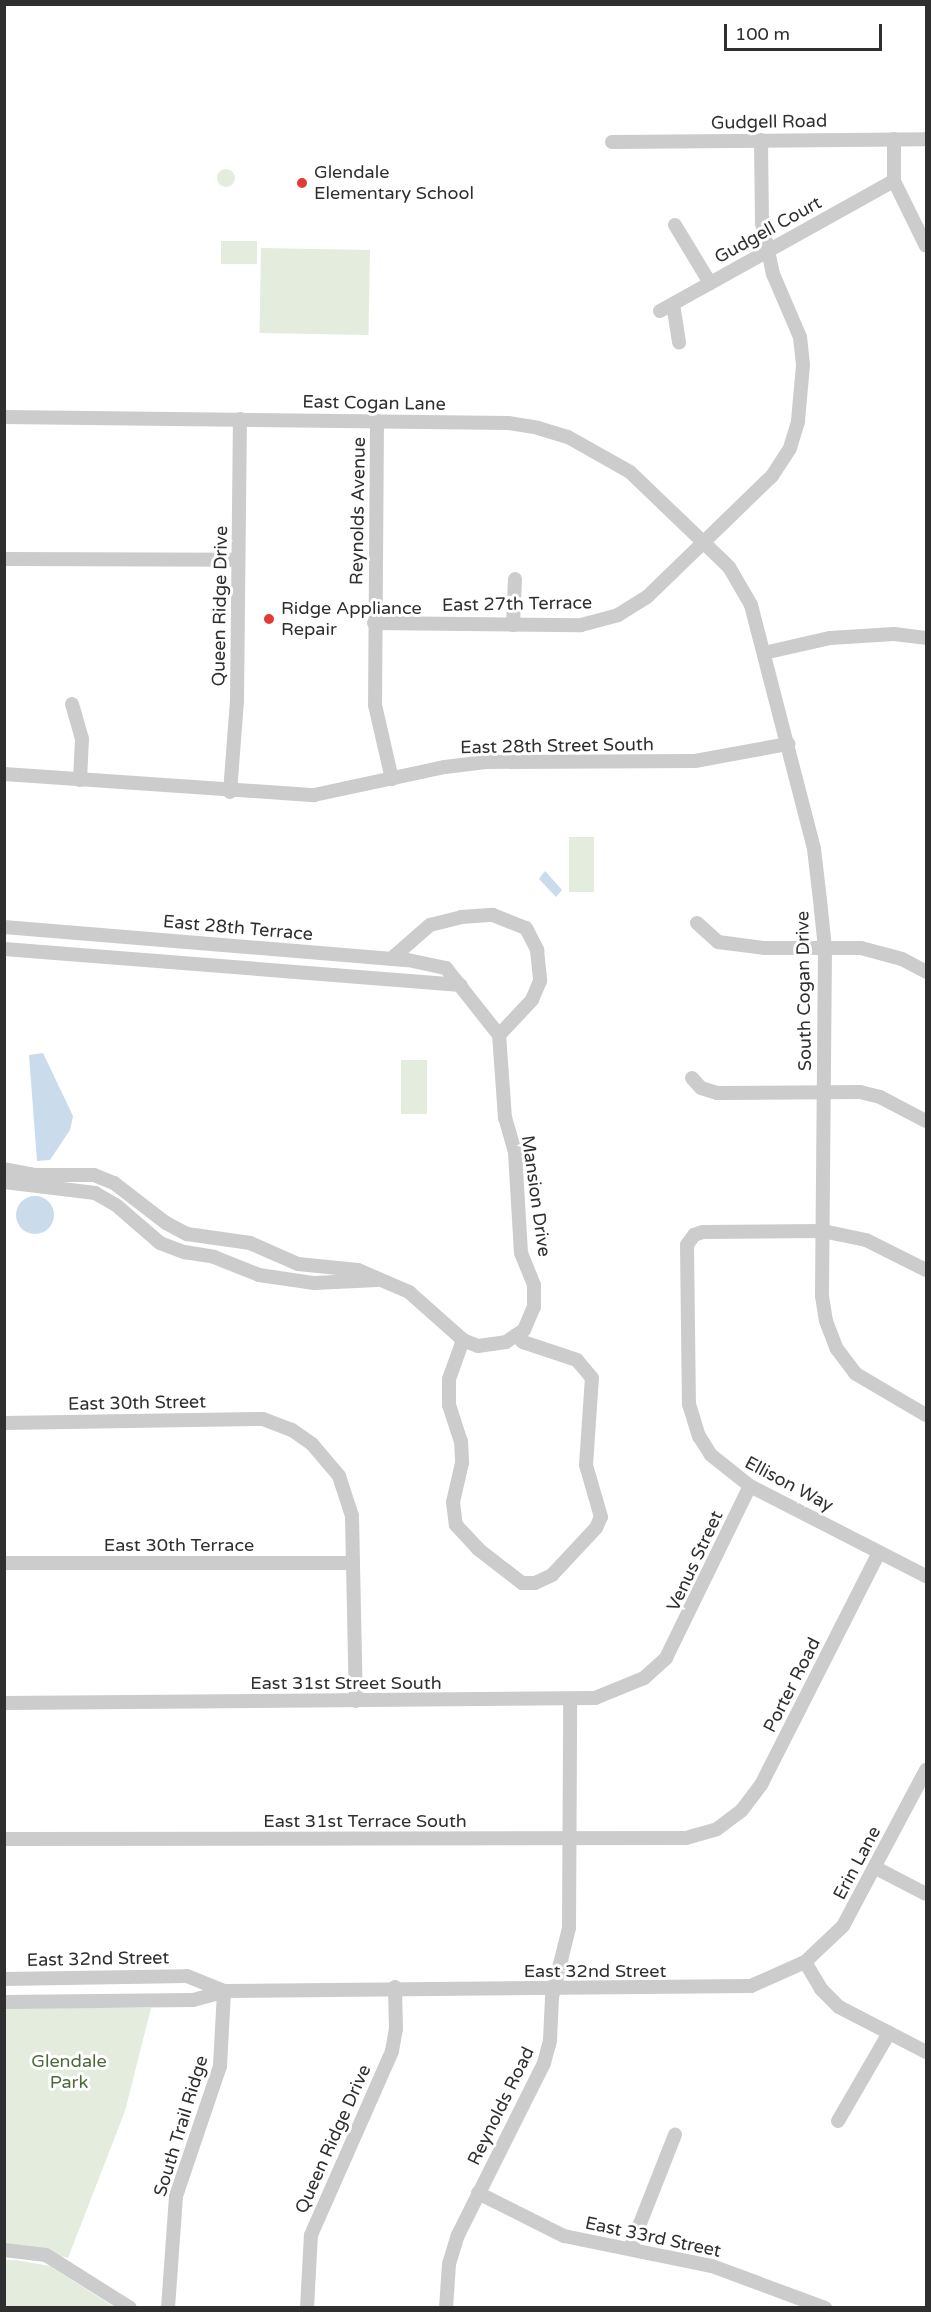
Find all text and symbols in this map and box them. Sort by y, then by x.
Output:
scale bar [727,12,884,50]
text: 100 m [735,23,790,45]
street label: Gudgell Road [711,110,827,134]
place label: Glendale Elementary School [314,162,474,204]
marker: Glendale Elementary School [295,176,309,190]
street label: Gudgell Court [711,192,825,268]
street label: East Cogan Lane [302,391,446,415]
street label: Reynolds Avenue [346,437,370,585]
street label: Queen Ridge Drive [208,525,232,687]
street label: East 27th Terrace [442,592,592,616]
place label: Ridge Appliance Repair [281,598,422,640]
marker: Ridge Appliance Repair [262,612,276,626]
street label: East 28th Street South [460,734,654,758]
street label: East 28th Terrace [162,911,314,945]
street label: South Cogan Drive [792,911,816,1071]
street label: Mansion Drive [517,1134,555,1258]
street label: East 30th Street [68,1391,206,1415]
street label: Ellison Way [741,1452,837,1516]
street label: Venus Street [662,1507,728,1615]
street label: East 30th Terrace [104,1534,254,1556]
street label: Porter Road [759,1634,825,1736]
street label: East 31st Street South [250,1672,442,1694]
street label: East 31st Terrace South [263,1810,467,1832]
street label: Erin Lane [829,1823,885,1903]
street label: East 32nd Street [26,1947,170,1971]
street label: East 32nd Street [524,1960,666,1982]
street label: Reynolds Road [463,2043,539,2169]
park label: Glendale Park [31,2051,107,2094]
street label: South Trail Ridge [149,2053,213,2199]
street label: Queen Ridge Drive [290,2061,376,2217]
street label: East 33rd Street [583,2212,723,2262]

